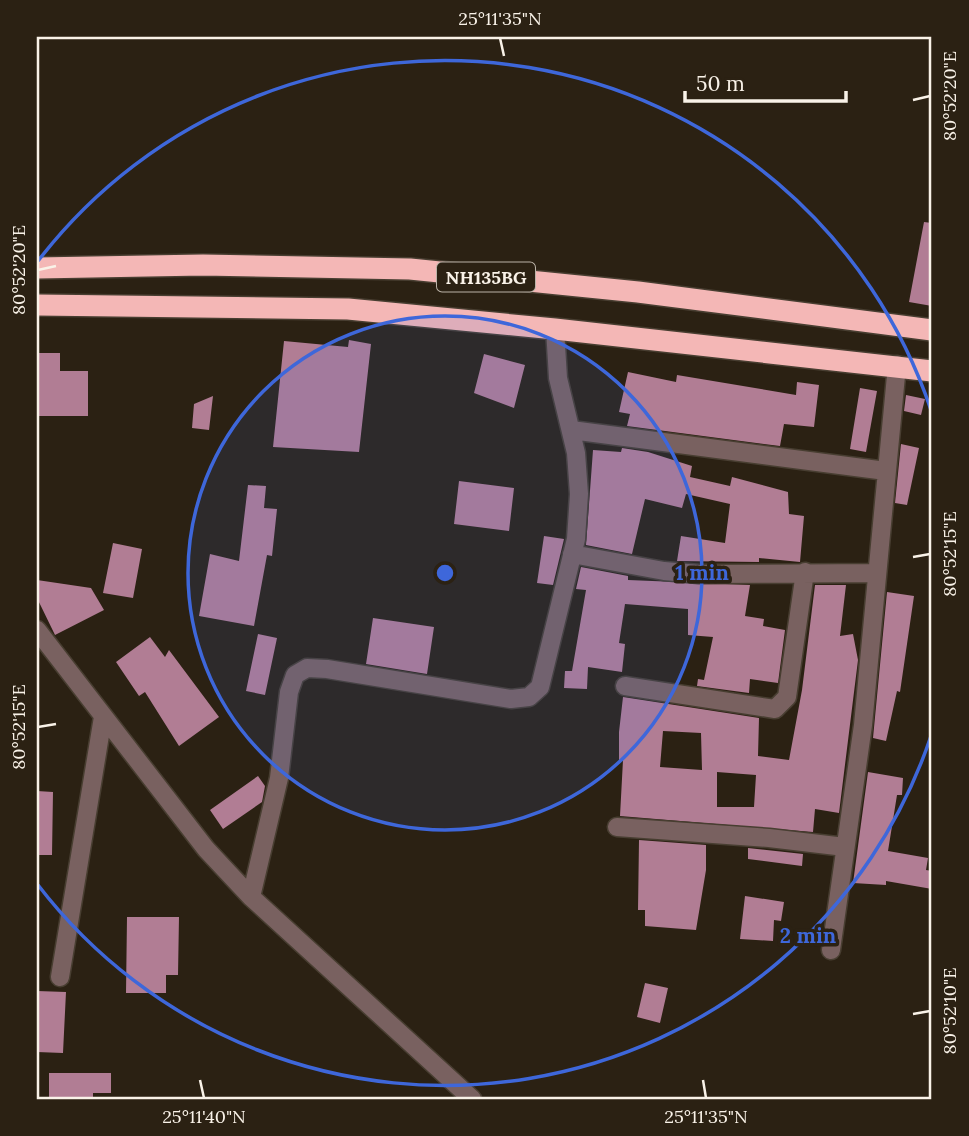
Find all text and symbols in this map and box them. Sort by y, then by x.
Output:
text: 25°11'35"N [458,7,542,30]
text: 80°52'20"E [938,51,961,141]
scale bar [685,60,846,104]
text: 50 m [696,70,745,97]
text: 80°52'20"E [7,225,30,315]
road number: NH135BG [437,262,535,292]
text: 80°52'15"E [938,511,961,597]
text: 1 min [675,559,729,586]
centre of rings [433,561,457,585]
text: 80°52'15"E [7,684,30,770]
text: 2 min [780,922,836,949]
text: 80°52'10"E [938,968,961,1054]
text: 25°11'40"N [162,1105,246,1128]
text: 25°11'35"N [664,1105,748,1128]

